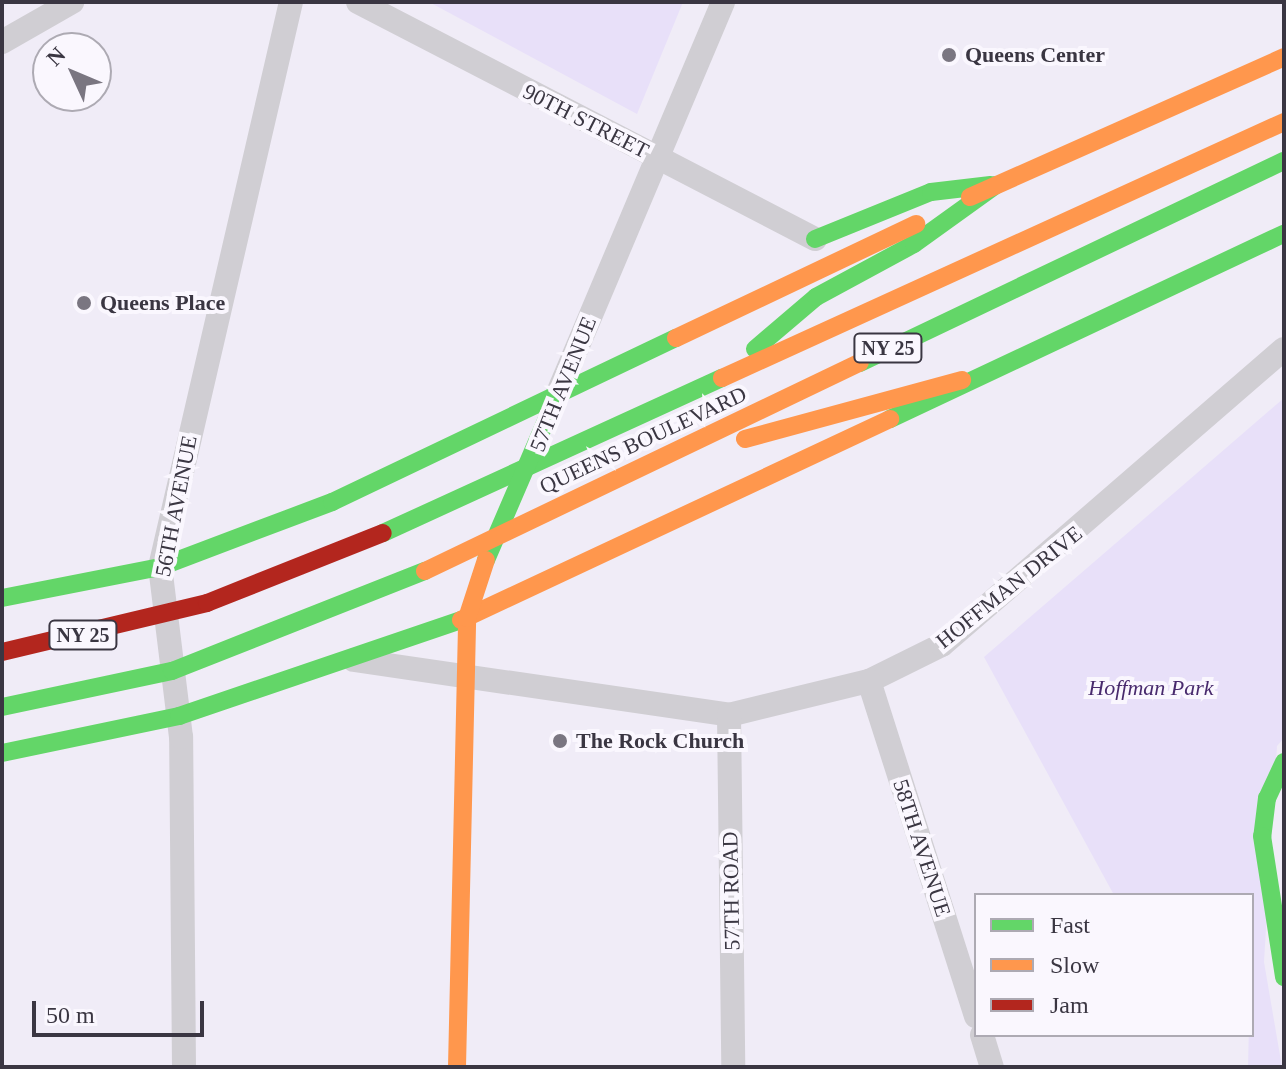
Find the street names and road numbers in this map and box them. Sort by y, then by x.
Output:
street label: 90TH STREET [519,78,653,164]
street label: 57TH AVENUE [524,312,602,456]
road number: NY 25 [852,332,924,364]
street label: QUEENS BOULEVARD [535,380,751,500]
street label: 56TH AVENUE [149,433,203,579]
street label: HOFFMAN DRIVE [931,520,1087,654]
road number: NY 25 [47,619,119,651]
street label: 58TH AVENUE [887,775,957,921]
street label: 57TH ROAD [717,831,745,951]

